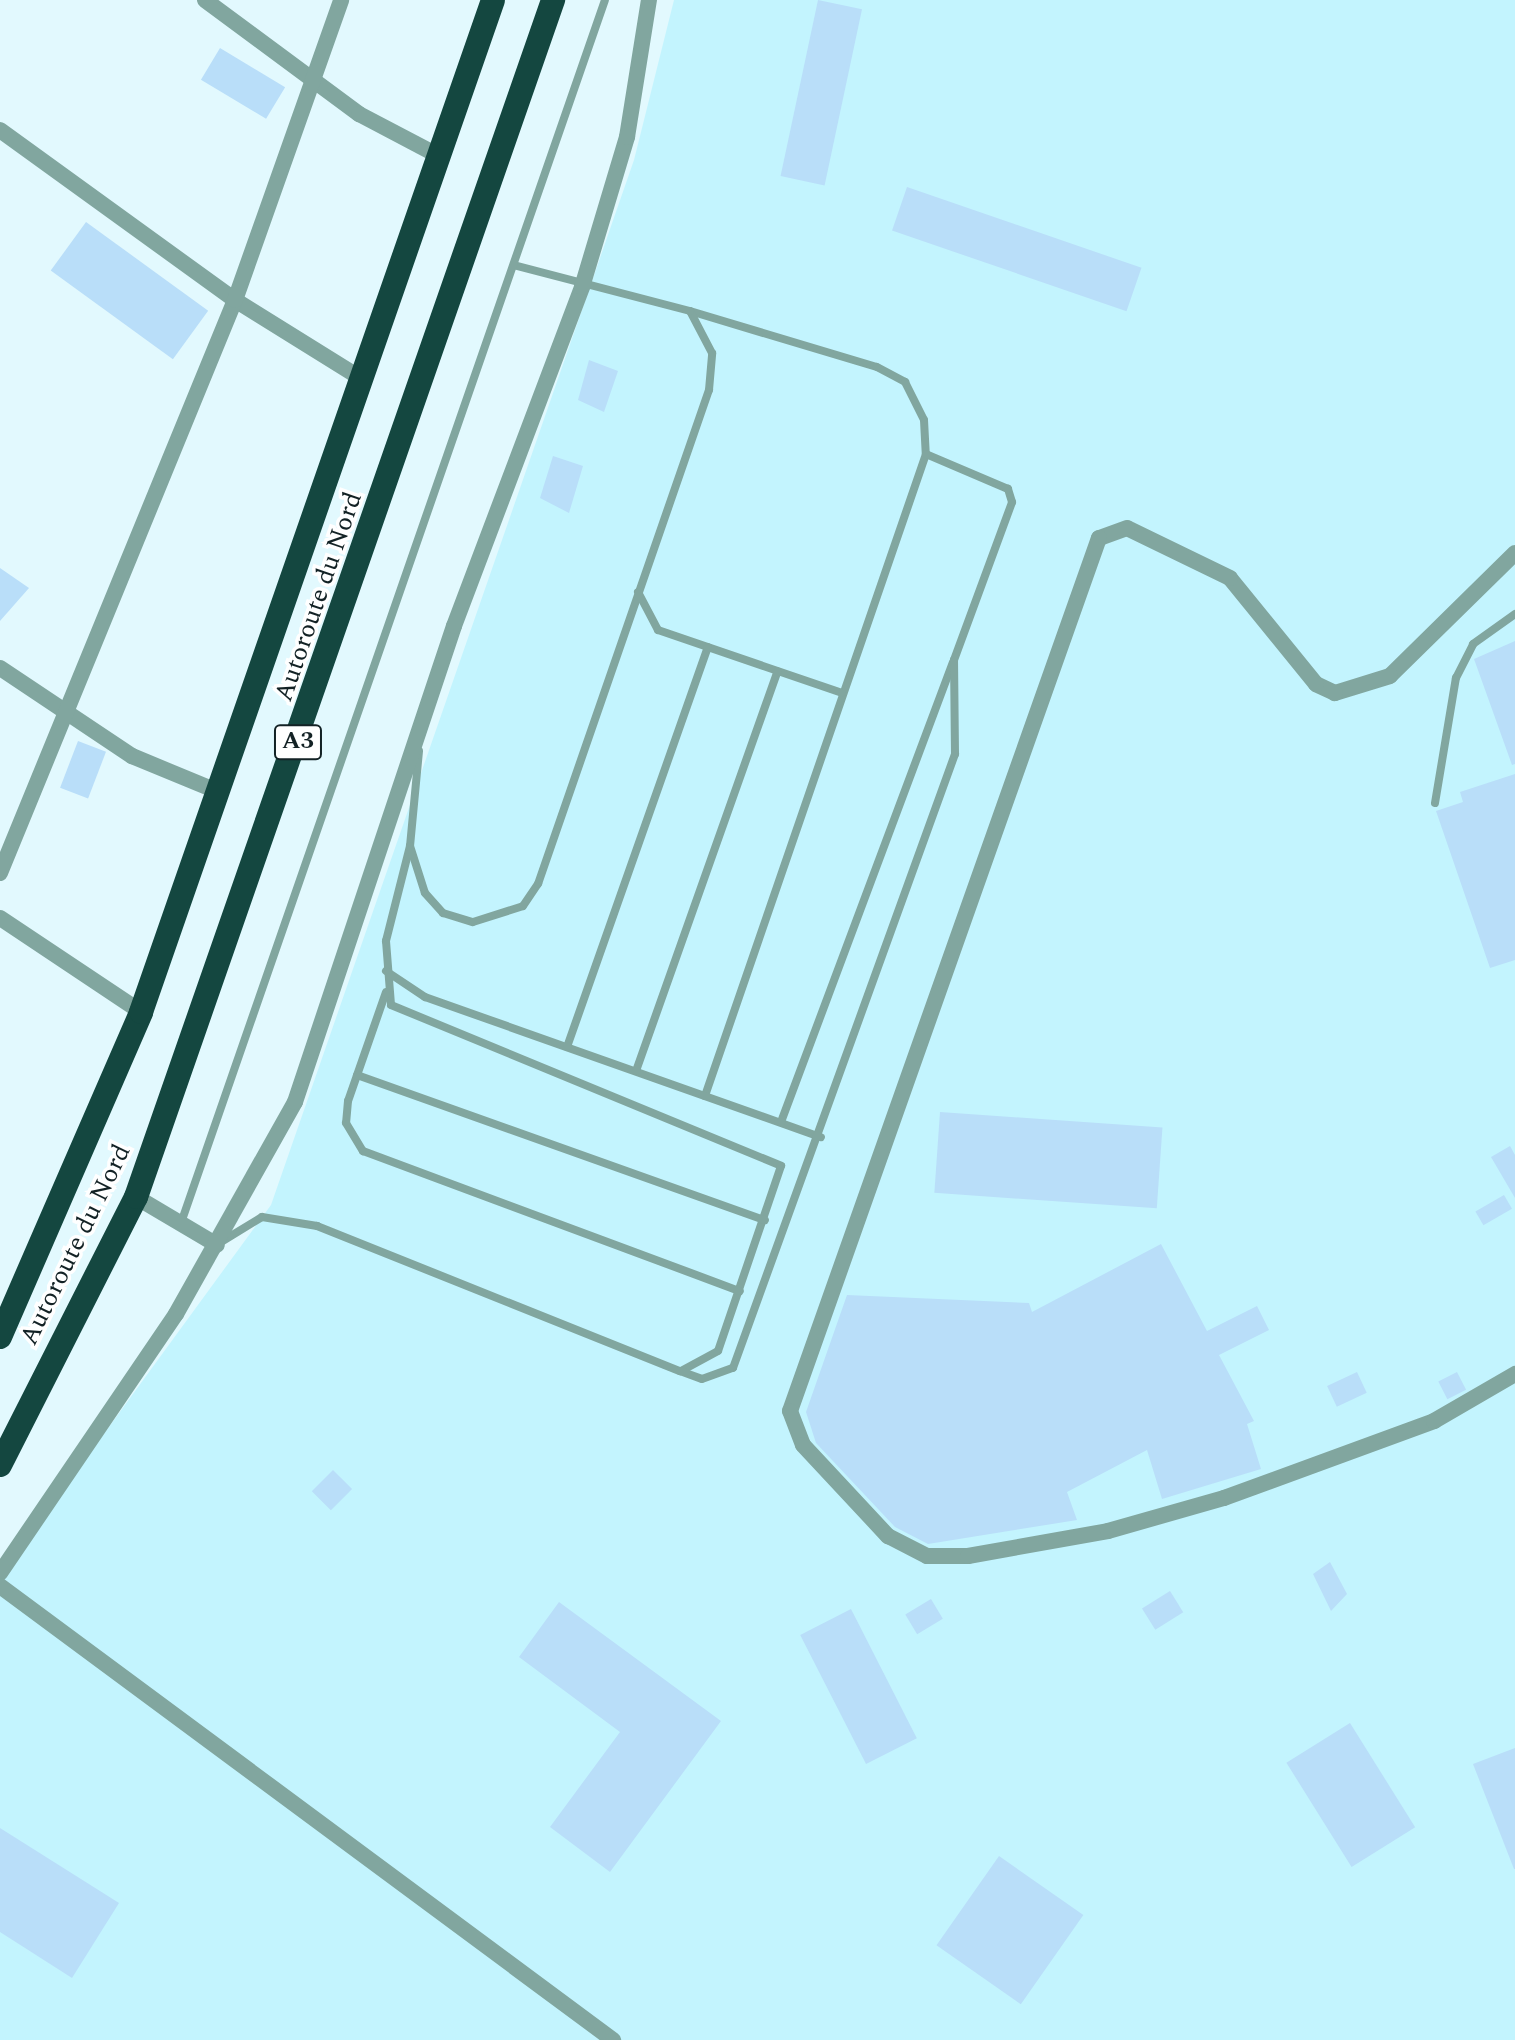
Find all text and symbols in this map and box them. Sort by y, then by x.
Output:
street label: Autoroute du Nord [269,488,369,706]
road number: A3 [272,722,324,762]
street label: Autoroute du Nord [14,1140,138,1350]

